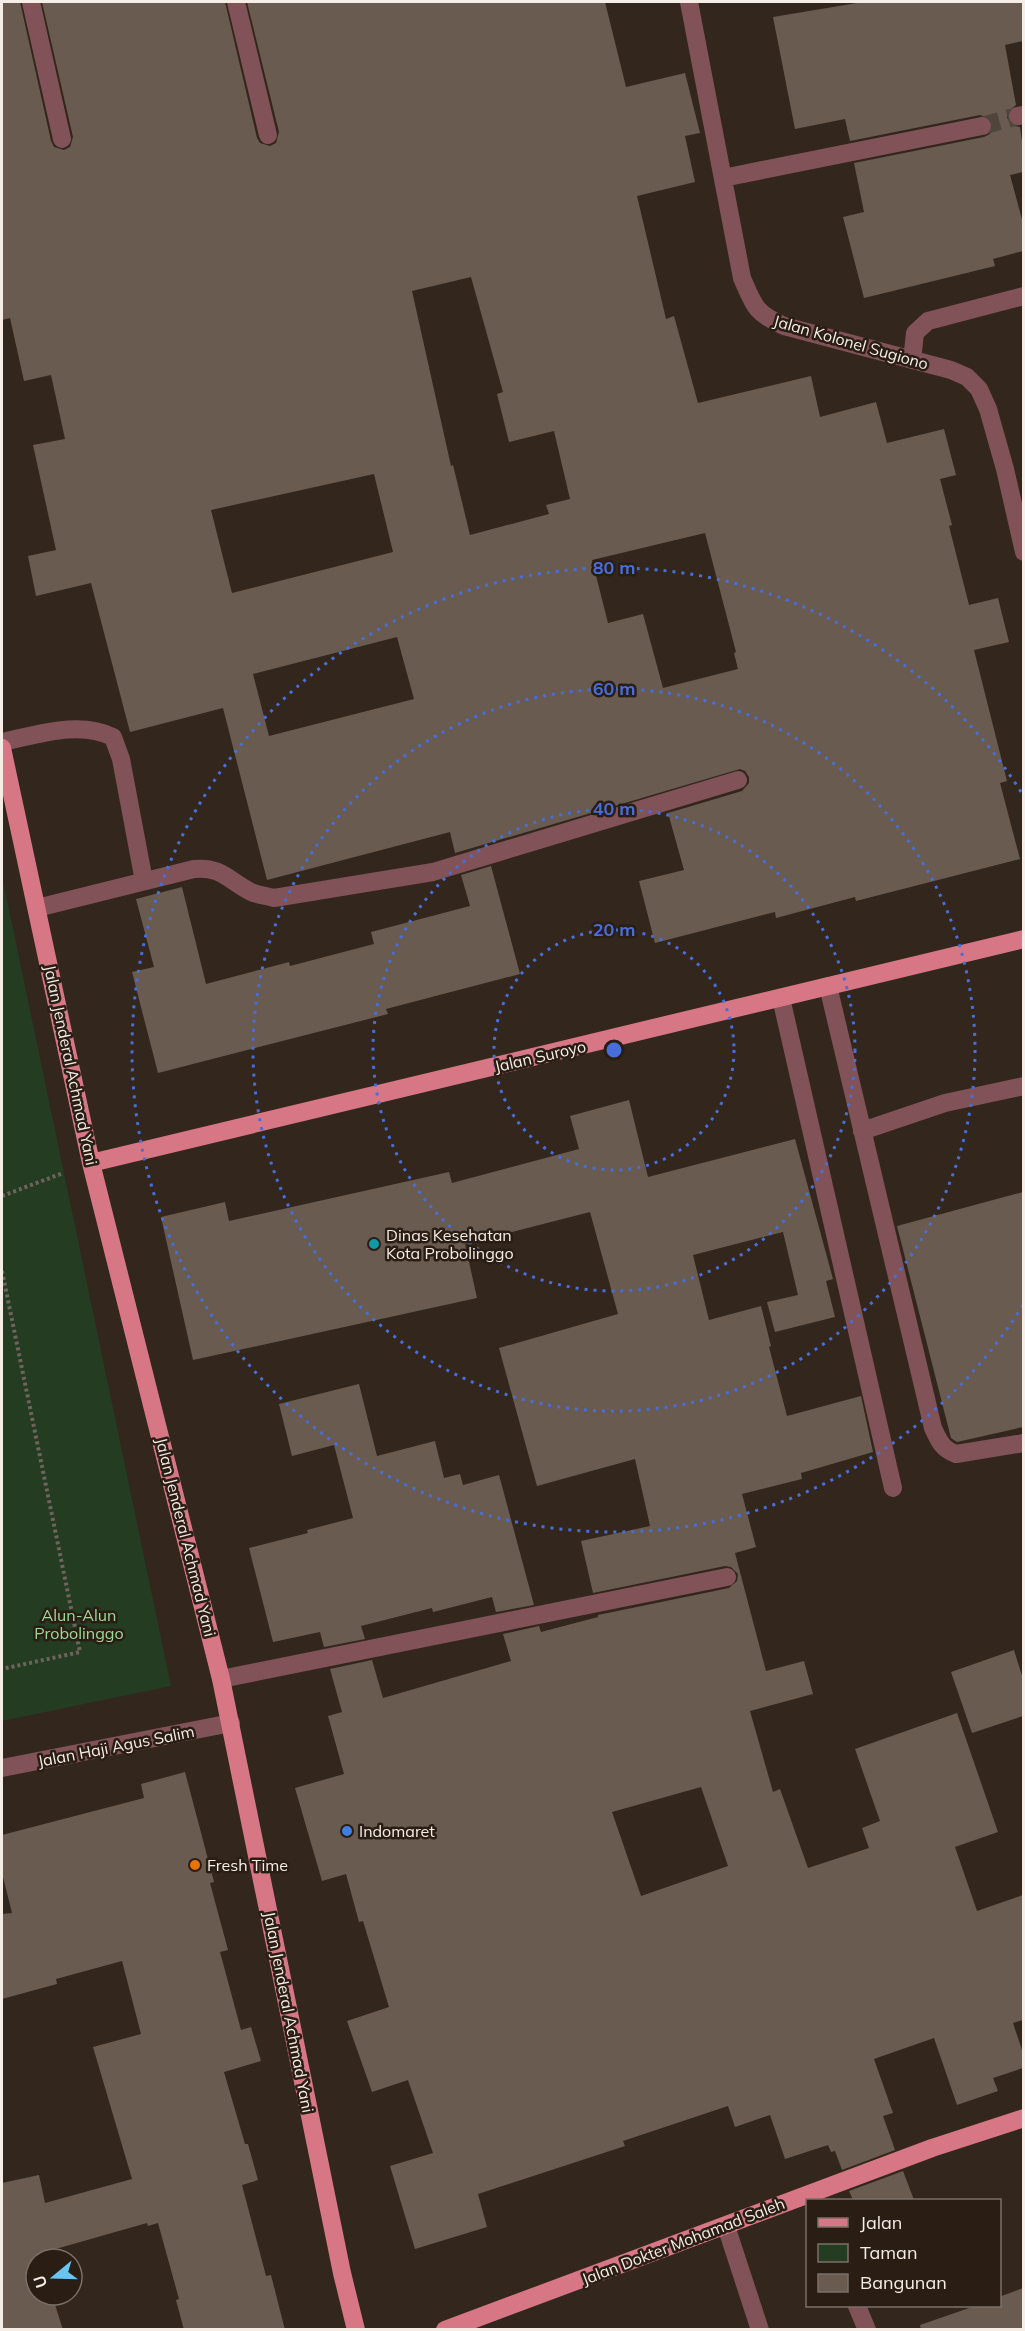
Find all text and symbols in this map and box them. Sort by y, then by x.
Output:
street label: Jalan Kolonel Sugiono [771,310,931,374]
text: 80 m [593,556,635,579]
text: 60 m [593,677,635,700]
text: 40 m [593,797,635,820]
text: 20 m [593,918,635,941]
street label: Jalan Jenderal Achmad Yani [40,963,102,1167]
street label: Jalan Suroyo [492,1036,588,1076]
centre of rings [604,1040,624,1060]
place label: Dinas Kesehatan Kota Probolinggo [386,1225,514,1263]
marker: Dinas Kesehatan Kota Probolinggo [367,1237,381,1251]
street label: Jalan Jenderal Achmad Yani [152,1435,220,1639]
park label: Alun-Alun Probolinggo [34,1605,124,1643]
street label: Jalan Haji Agus Salim [36,1721,196,1771]
place label: Indomaret [359,1821,435,1841]
marker: Indomaret [340,1824,354,1838]
place label: Fresh Time [207,1855,288,1875]
marker: Fresh Time [188,1858,202,1872]
street label: Jalan Jenderal Achmad Yani [260,1910,318,2114]
street label: Jalan Dokter Mohamad Saleh [579,2193,787,2289]
legend [806,2199,1001,2307]
text: Jalan [860,2211,902,2234]
text: Taman [860,2241,917,2264]
north arrow [24,2247,84,2307]
text: Bangunan [860,2271,947,2294]
text: U [28,2273,51,2291]

